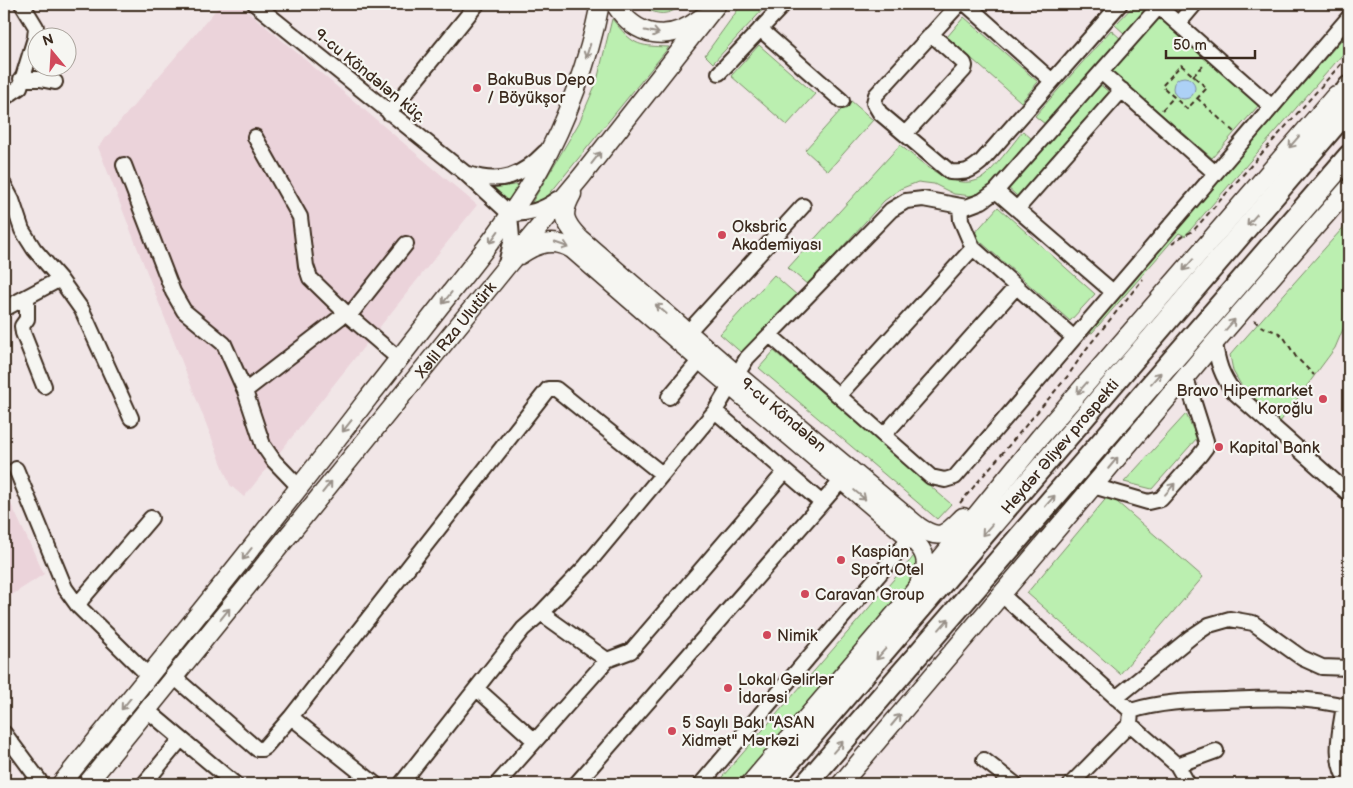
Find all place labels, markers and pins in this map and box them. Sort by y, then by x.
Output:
place label: BakuBus Depo / Böyükşor [487,71,595,108]
marker: BakuBus Depo / Böyükşor [471,82,483,94]
place label: Oksbric Akademiyası [732,218,822,255]
marker: Oksbric Akademiyası [716,229,728,241]
place label: Bravo Hipermarket Koroğlu [1177,382,1313,419]
marker: Bravo Hipermarket Koroğlu [1317,393,1329,405]
place label: Kapital Bank [1229,439,1320,458]
marker: Kapital Bank [1213,441,1225,453]
place label: Kaspian Sport Otel [851,543,924,580]
marker: Kaspian Sport Otel [835,554,847,566]
place label: Caravan Group [815,586,924,605]
marker: Caravan Group [799,588,811,600]
place label: Nimik [777,627,818,646]
marker: Nimik [761,629,773,641]
place label: Lokal Gəlirlər İdarəsi [738,671,834,708]
marker: Lokal Gəlirlər İdarəsi [722,682,734,694]
place label: 5 Saylı Bakı "ASAN Xidmət" Mərkəzi [681,714,815,751]
marker: 5 Saylı Bakı "ASAN Xidmət" Mərkəzi [666,725,678,737]

